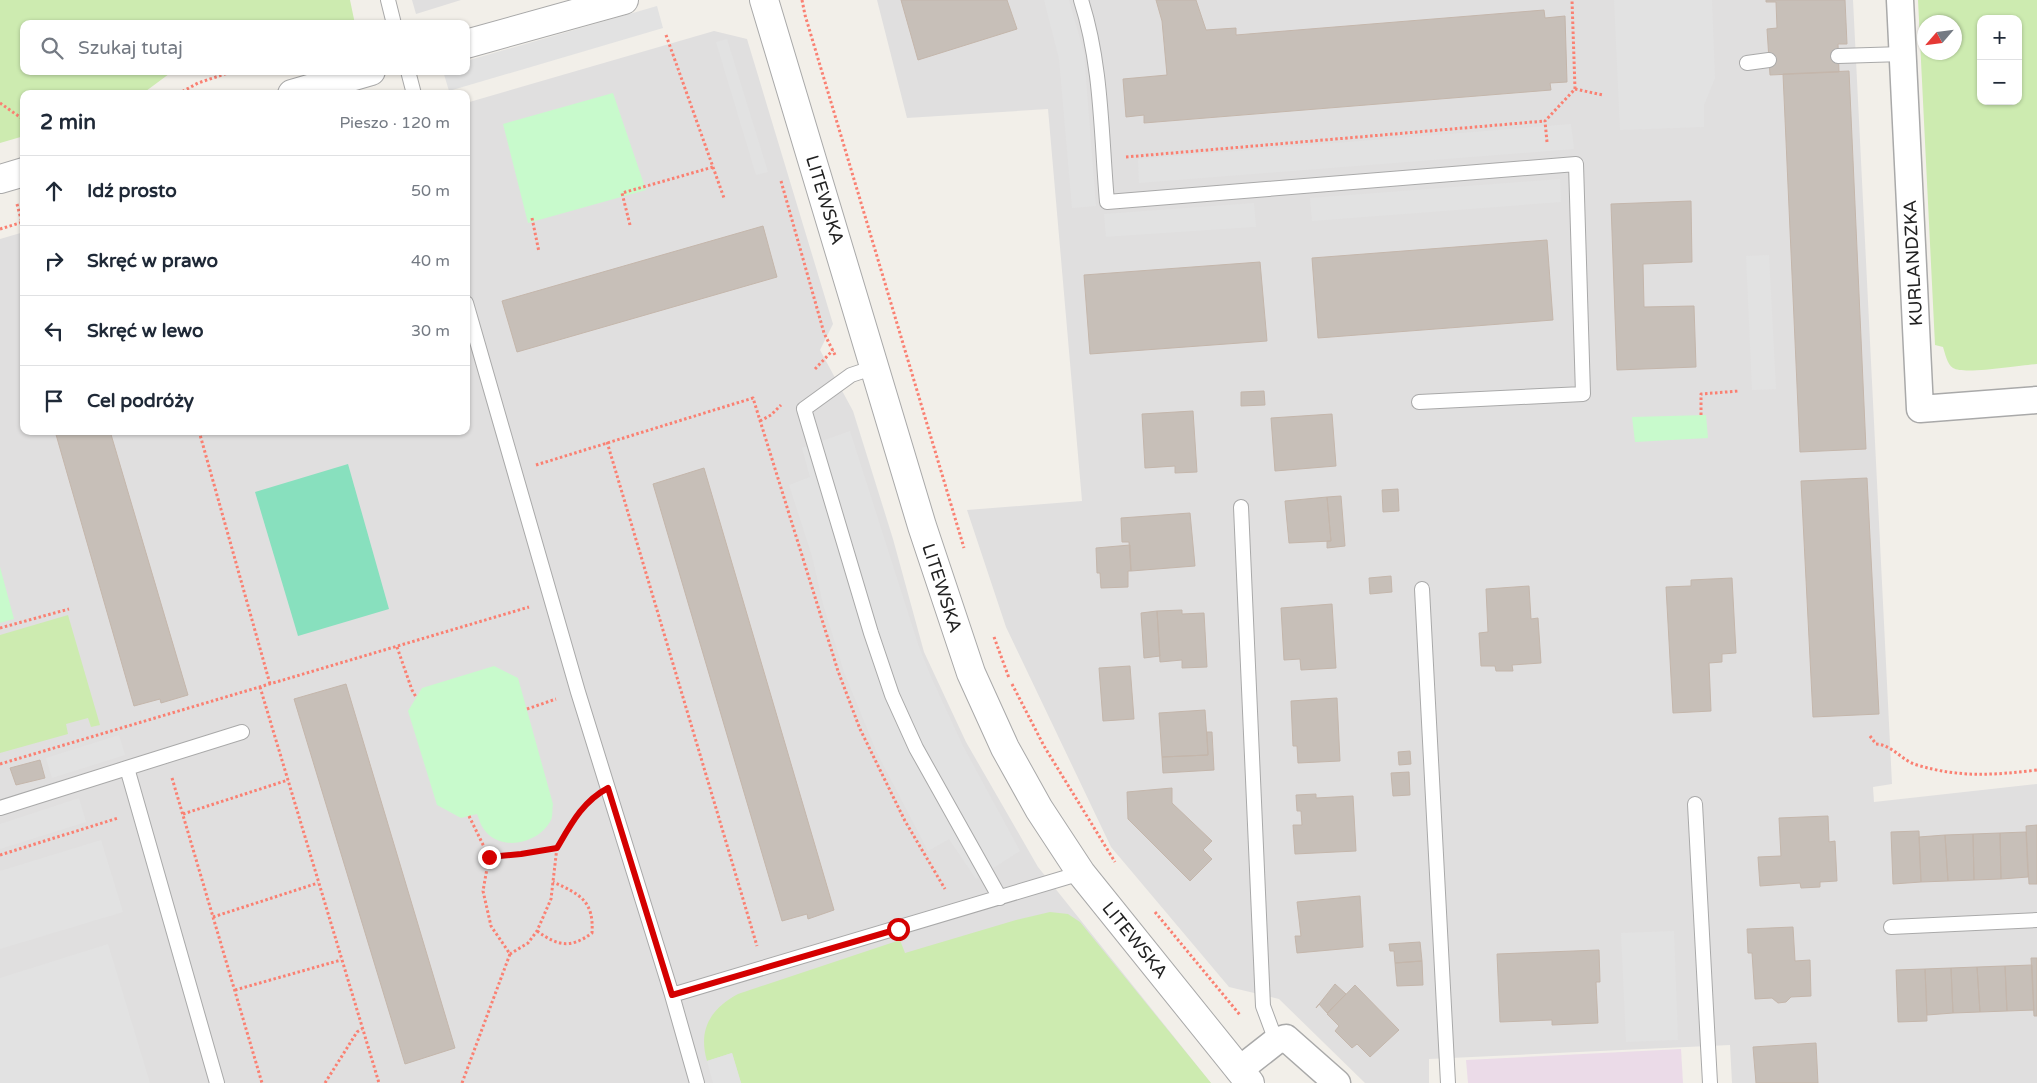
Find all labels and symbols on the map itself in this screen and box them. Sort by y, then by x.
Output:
north arrow [1917,15,1962,60]
street label: LITEWSKA [801,153,849,247]
street label: KURLANDZKA [1899,199,1927,327]
street label: LITEWSKA [917,541,967,635]
route end [478,846,501,869]
street label: LITEWSKA [1097,897,1173,983]
route start [887,918,910,941]

